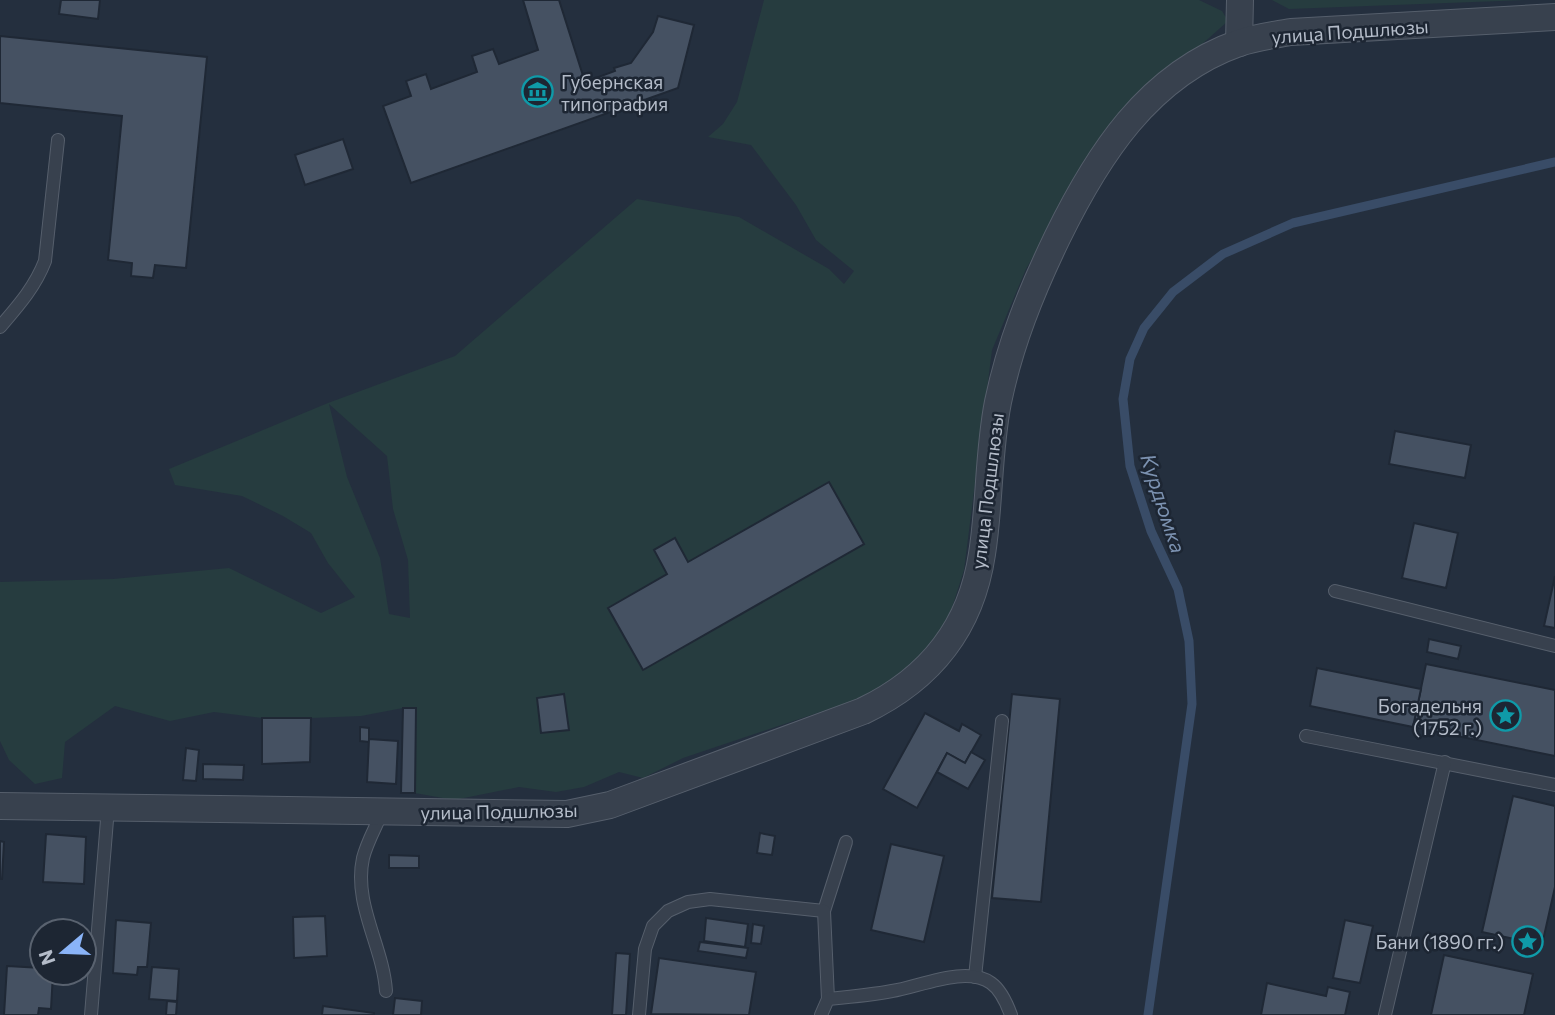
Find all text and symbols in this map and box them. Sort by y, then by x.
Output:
street label: улица Подшлюзы [1271,14,1429,48]
place label: Губернская типография [561,70,668,115]
museum icon: Губернская типография [521,75,555,109]
street label: улица Подшлюзы [966,411,1008,571]
water label: Курдюмка [1136,450,1192,556]
place label: Богадельня (1752 г.) [1378,694,1482,739]
place icon: Богадельня (1752 г.) [1488,699,1522,733]
street label: улица Подшлюзы [420,798,578,824]
north arrow [28,917,98,987]
place icon: Бани (1890 гг.) [1510,924,1544,958]
place label: Бани (1890 гг.) [1376,930,1504,953]
text: N [33,947,60,968]

